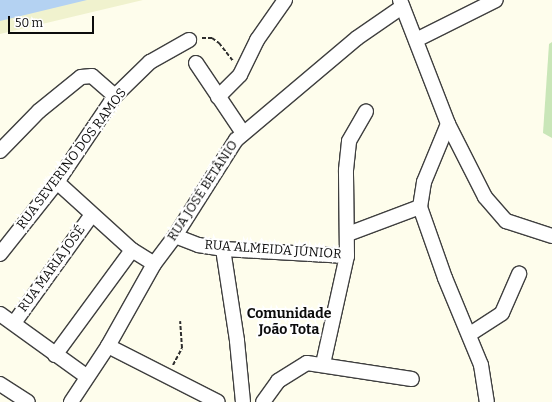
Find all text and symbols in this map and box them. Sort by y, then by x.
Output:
scale bar [10,8,96,34]
text: 50 m [15,16,43,30]
street label: RUA SEVERINO DOS RAMOS [14,85,130,233]
street label: RUA JOSÉ BETÂNIO [165,138,241,244]
street label: RUA MARIA JOSÉ [15,223,89,315]
street label: RUA ALMEIDA JÚNIOR [204,237,342,263]
district label: Comunidade João Tota [247,306,331,338]

